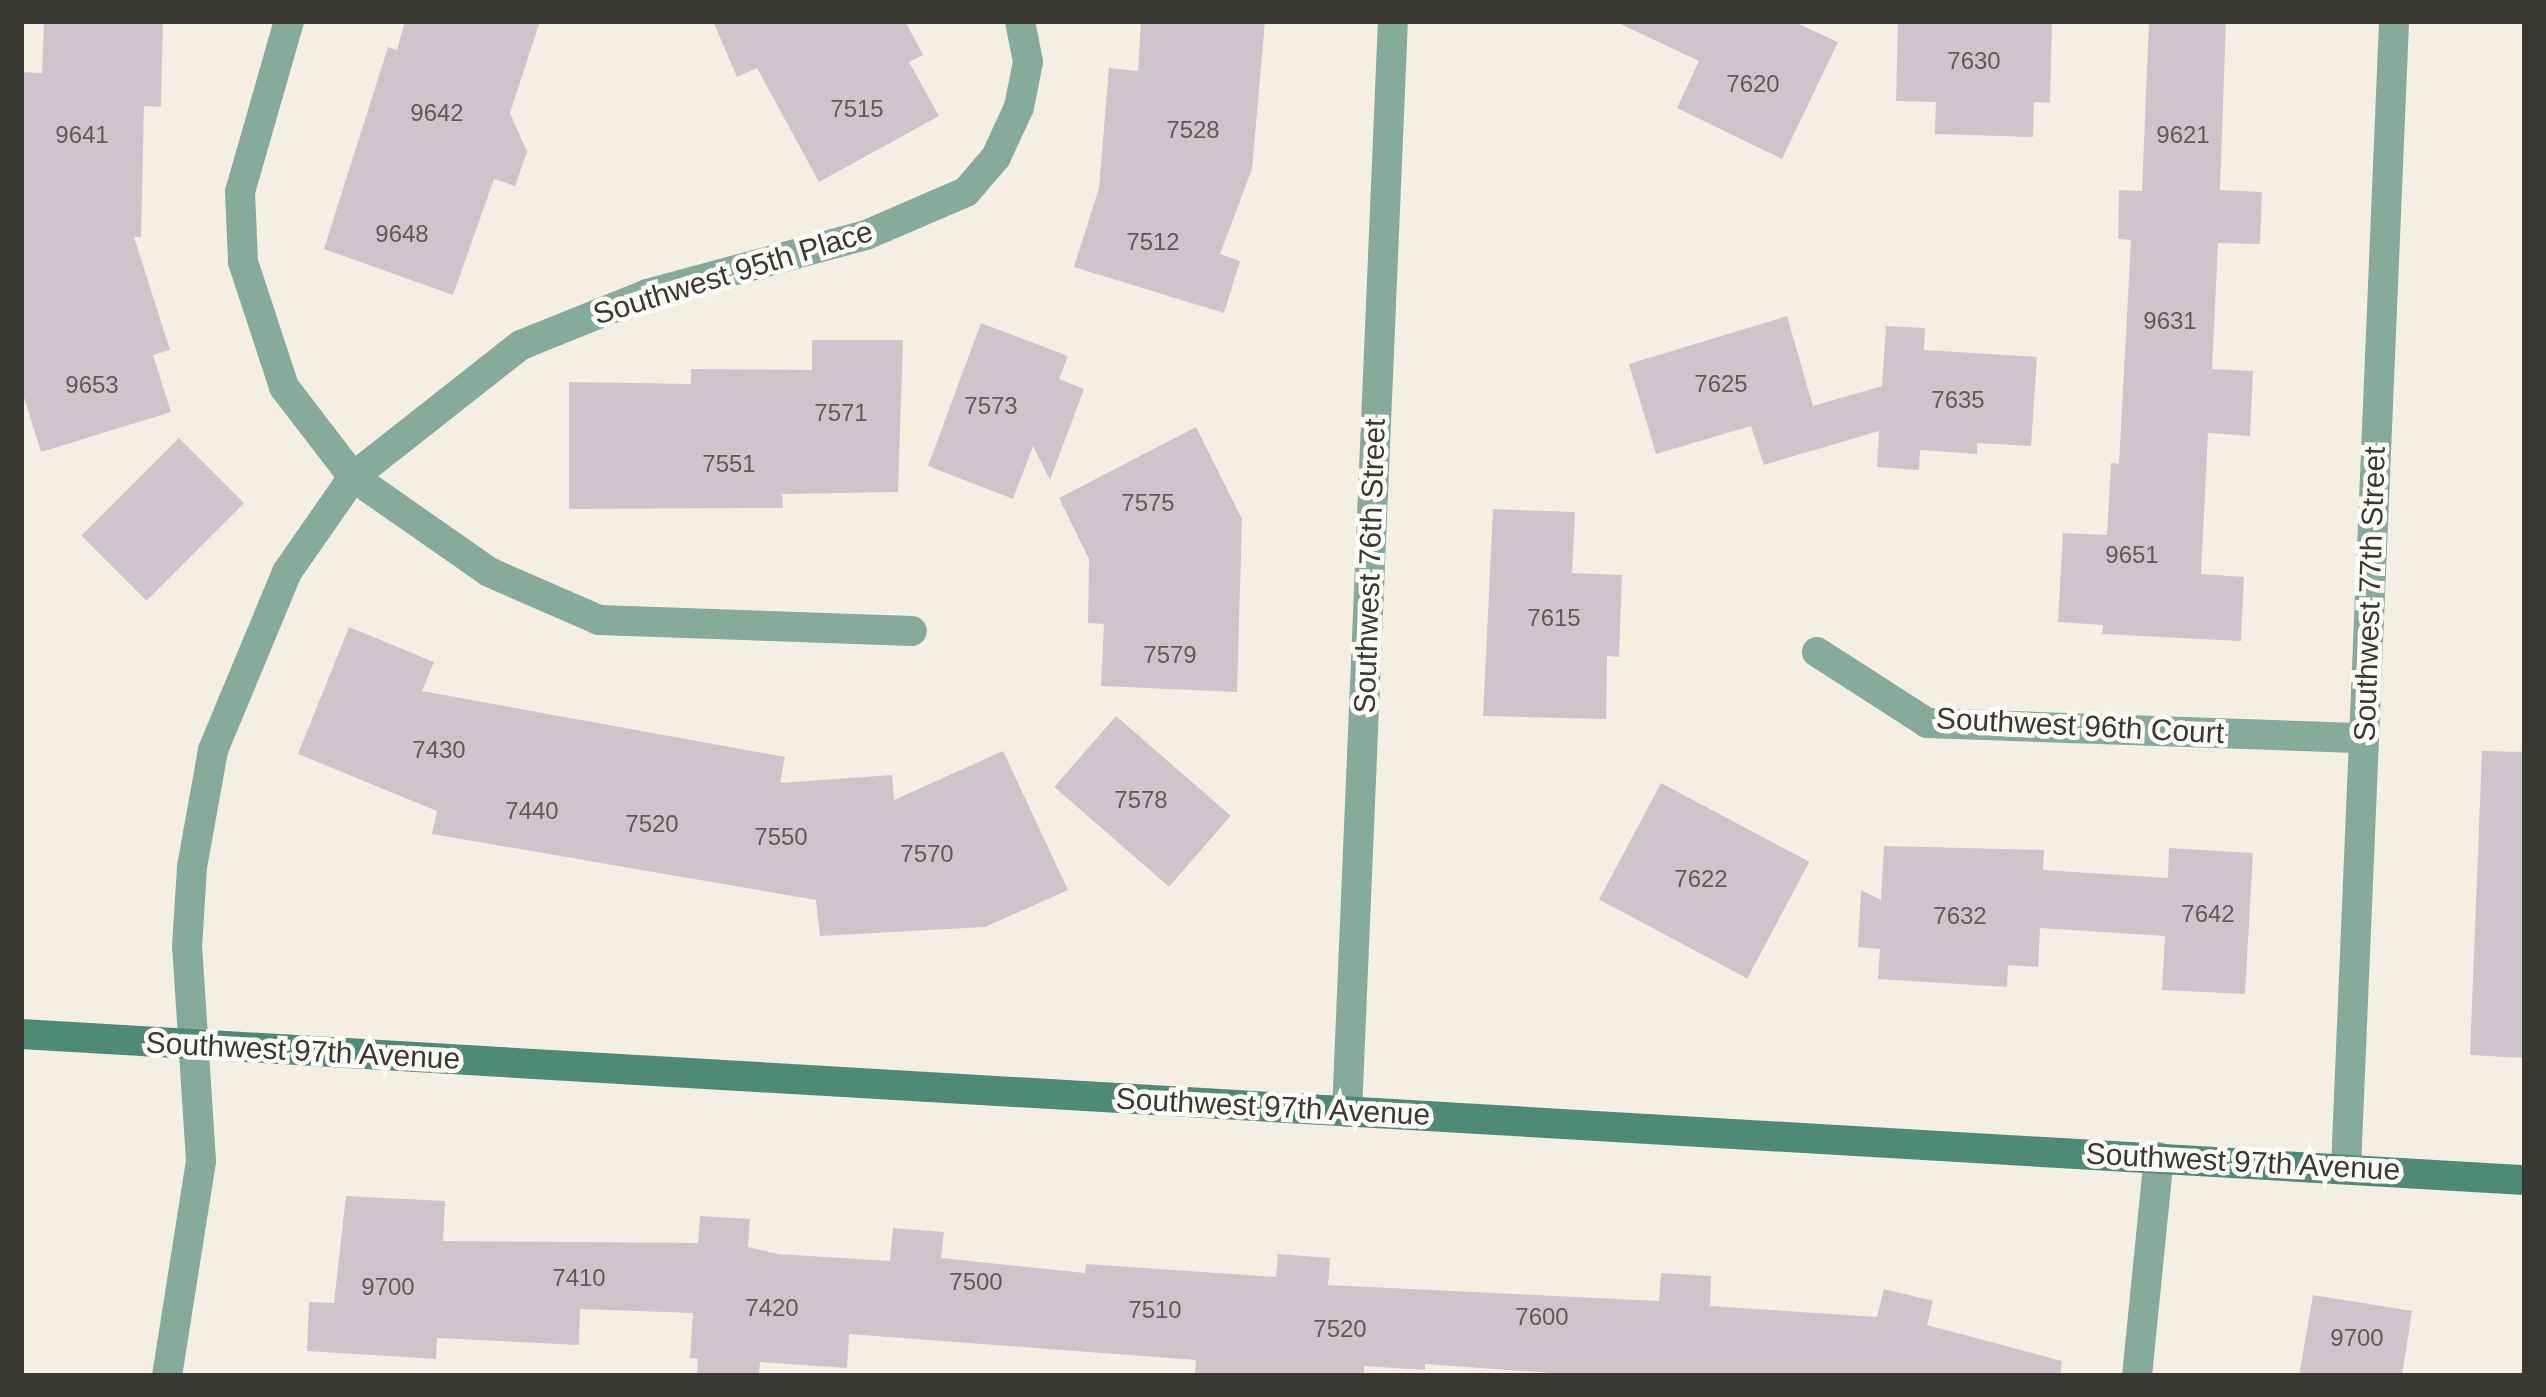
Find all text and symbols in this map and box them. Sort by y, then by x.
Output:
house number: 7630 [1947,47,2001,75]
house number: 7620 [1726,70,1780,98]
house number: 7515 [830,95,884,123]
house number: 9642 [410,99,464,127]
house number: 7528 [1166,116,1220,144]
house number: 9641 [55,121,109,149]
house number: 9621 [2156,121,2210,149]
street label: Southwest 95th Place [589,213,877,333]
house number: 9648 [375,220,429,248]
house number: 7512 [1126,228,1180,256]
house number: 9631 [2143,307,2197,335]
house number: 7625 [1694,370,1748,398]
house number: 9653 [65,371,119,399]
house number: 7635 [1931,386,1985,414]
house number: 7573 [964,392,1018,420]
house number: 7571 [814,399,868,427]
street label: Southwest 76th Street [1347,418,1393,714]
street label: Southwest 77th Street [2347,446,2393,742]
house number: 7551 [702,450,756,478]
house number: 7575 [1121,489,1175,517]
house number: 9651 [2105,541,2159,569]
house number: 7615 [1527,604,1581,632]
house number: 7579 [1143,641,1197,669]
street label: Southwest 96th Court [1935,700,2225,752]
house number: 7430 [412,736,466,764]
house number: 7578 [1114,786,1168,814]
house number: 7440 [505,797,559,825]
house number: 7520 [625,810,679,838]
house number: 7550 [754,823,808,851]
house number: 7570 [900,840,954,868]
house number: 7622 [1674,865,1728,893]
house number: 7642 [2181,900,2235,928]
house number: 7632 [1933,902,1987,930]
street label: Southwest 97th Avenue [144,1025,462,1077]
street label: Southwest 97th Avenue [1114,1081,1432,1133]
street label: Southwest 97th Avenue [2084,1136,2402,1188]
house number: 7410 [552,1264,606,1292]
house number: 7500 [949,1268,1003,1296]
house number: 9700 [361,1273,415,1301]
house number: 7420 [745,1294,799,1322]
house number: 7510 [1128,1296,1182,1324]
house number: 7600 [1515,1303,1569,1331]
house number: 7520 [1313,1315,1367,1343]
house number: 9700 [2330,1324,2384,1352]

